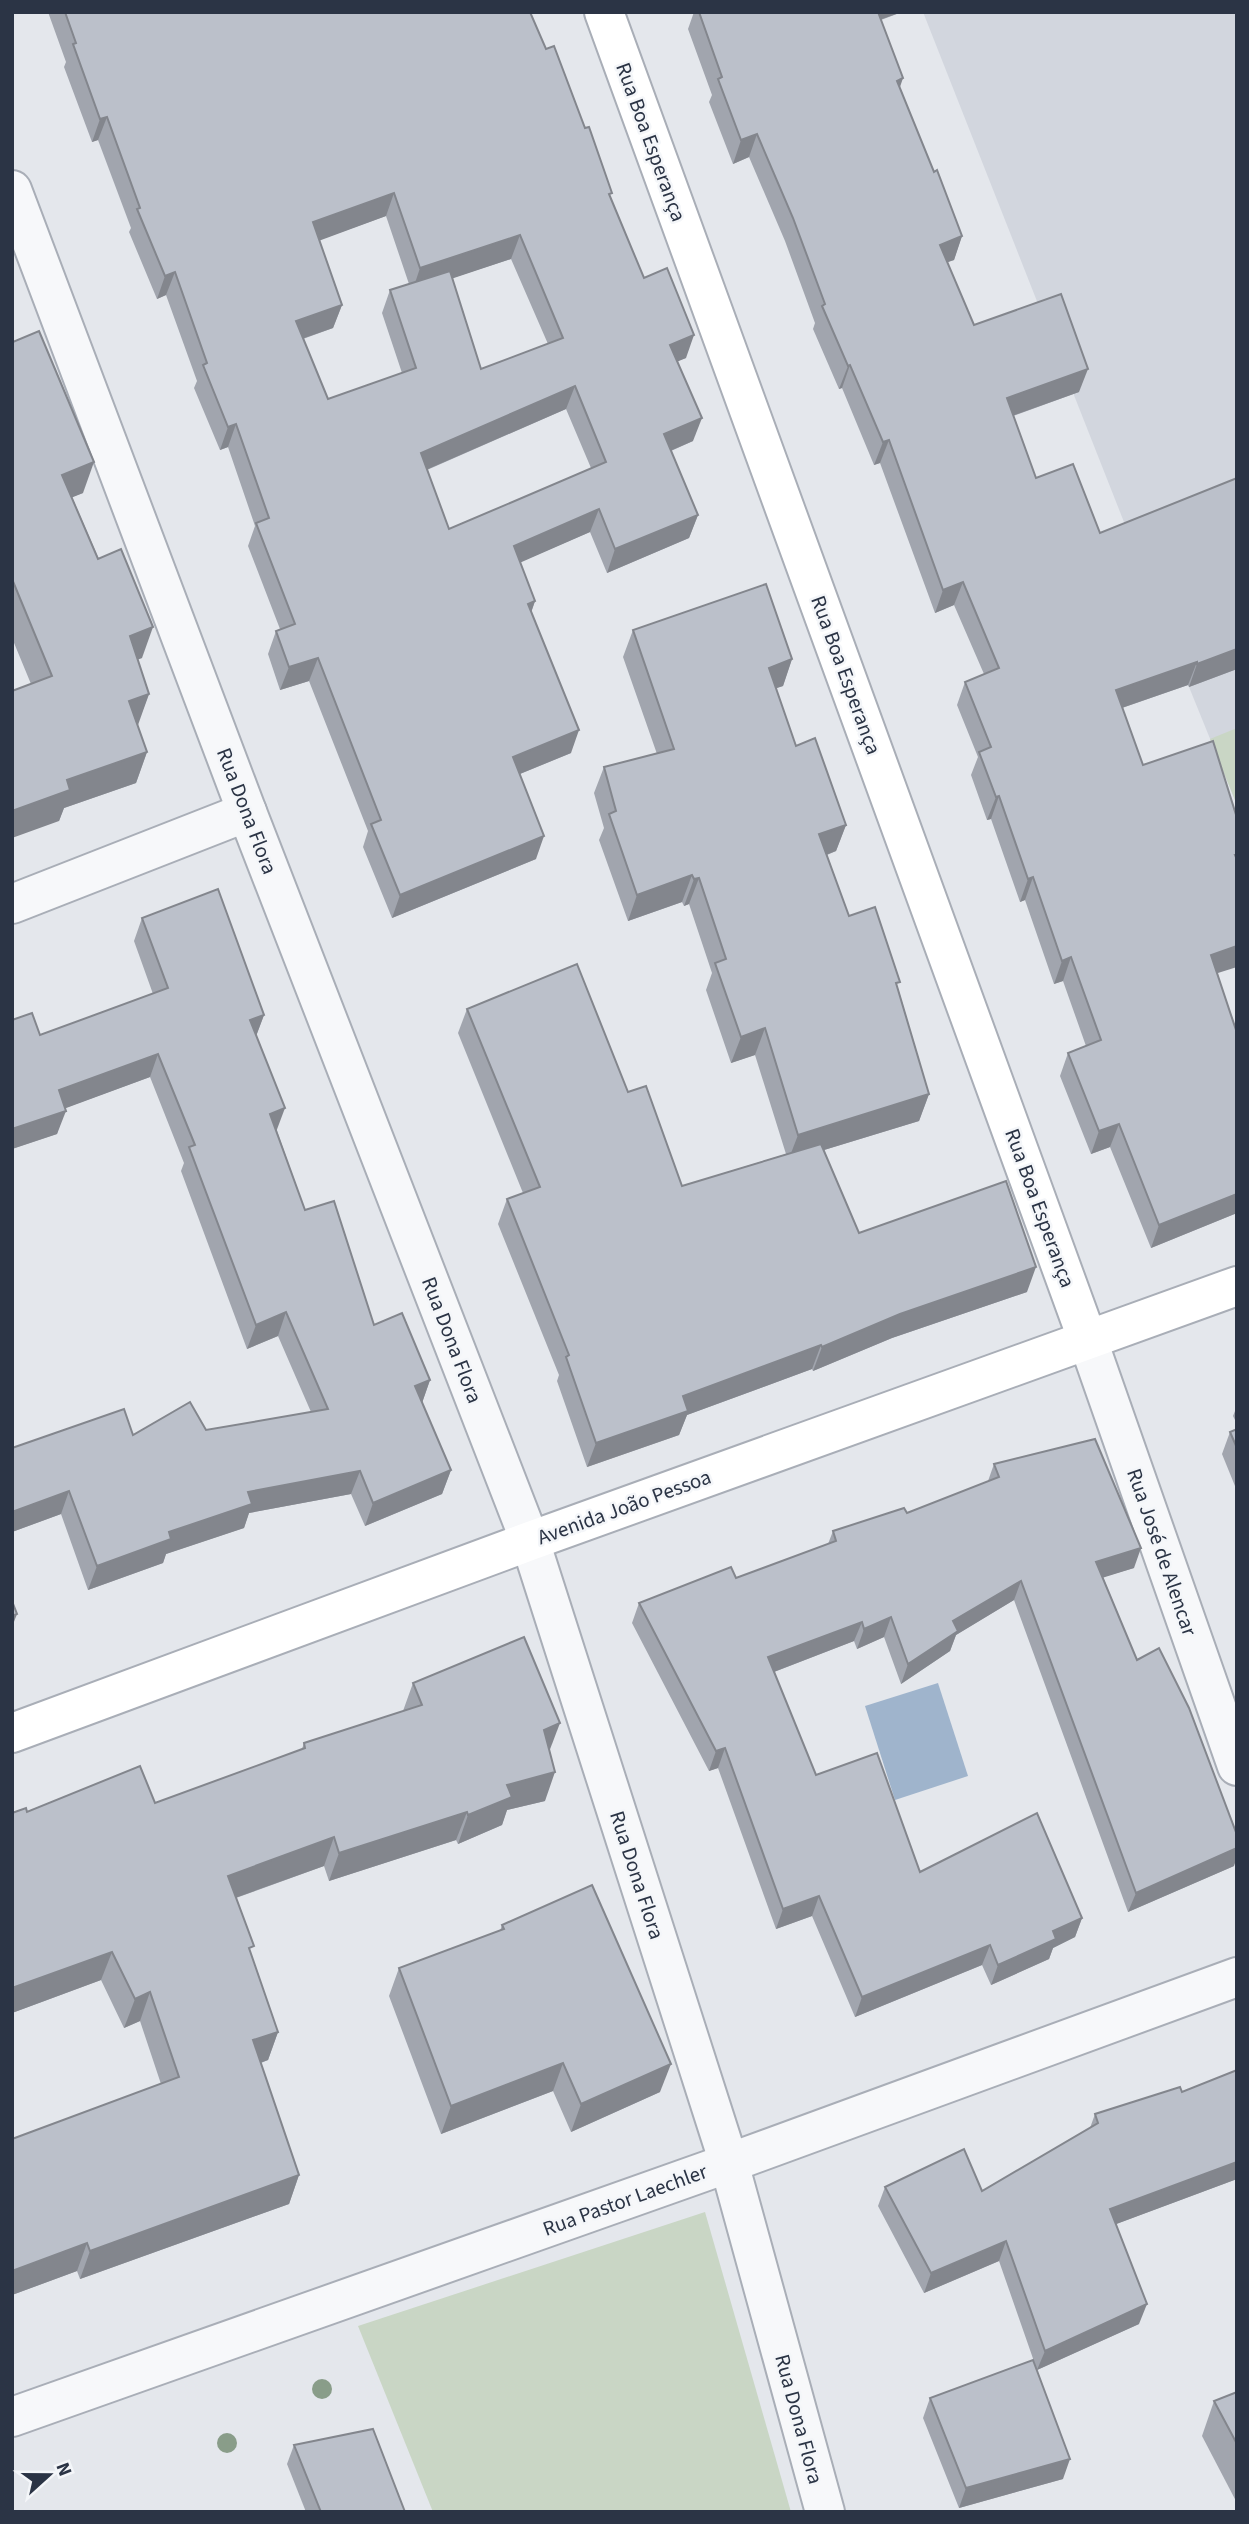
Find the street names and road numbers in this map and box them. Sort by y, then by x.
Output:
street label: Rua Boa Esperança [608,58,694,226]
street label: Rua Boa Esperança [803,591,889,759]
street label: Rua Dona Flora [209,743,285,879]
street label: Rua Boa Esperança [997,1124,1083,1292]
street label: Rua Dona Flora [414,1272,490,1408]
street label: Avenida João Pessoa [533,1462,715,1552]
street label: Rua José de Alencar [1119,1464,1205,1640]
street label: Rua Dona Flora [602,1807,672,1943]
street label: Rua Pastor Laechler [539,2156,712,2244]
street label: Rua Dona Flora [767,2351,831,2487]

